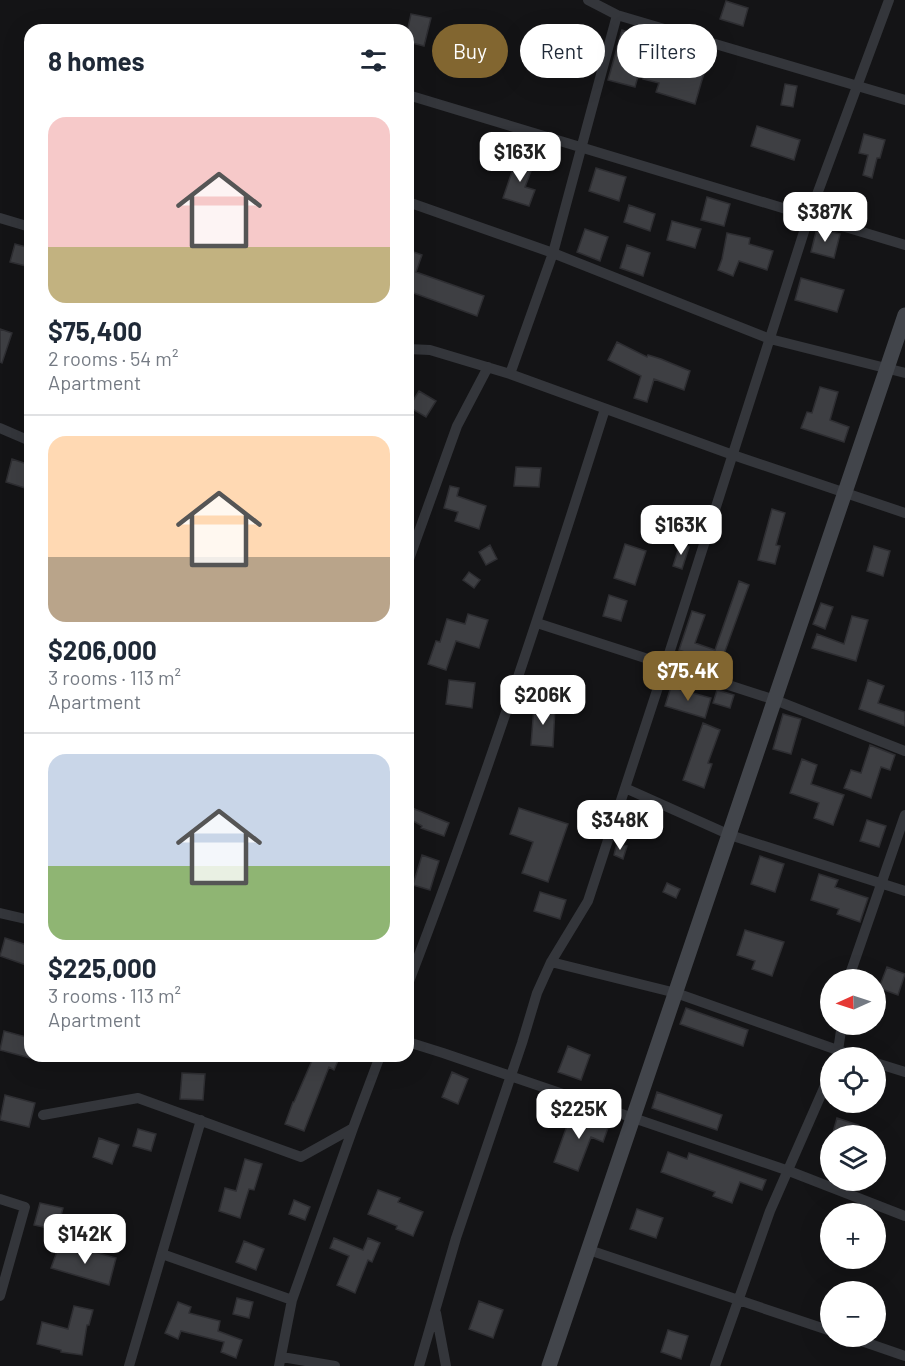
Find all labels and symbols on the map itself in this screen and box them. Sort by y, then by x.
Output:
pin: $163K [478,132,562,183]
pin: $387K [783,192,867,243]
pin: $163K [639,505,723,556]
pin: $75.4K [639,651,737,702]
pin: $206K [501,675,585,726]
pin: $348K [578,800,662,851]
north arrow [820,969,886,1035]
pin: $225K [537,1089,621,1140]
pin: $142K [43,1214,127,1265]

